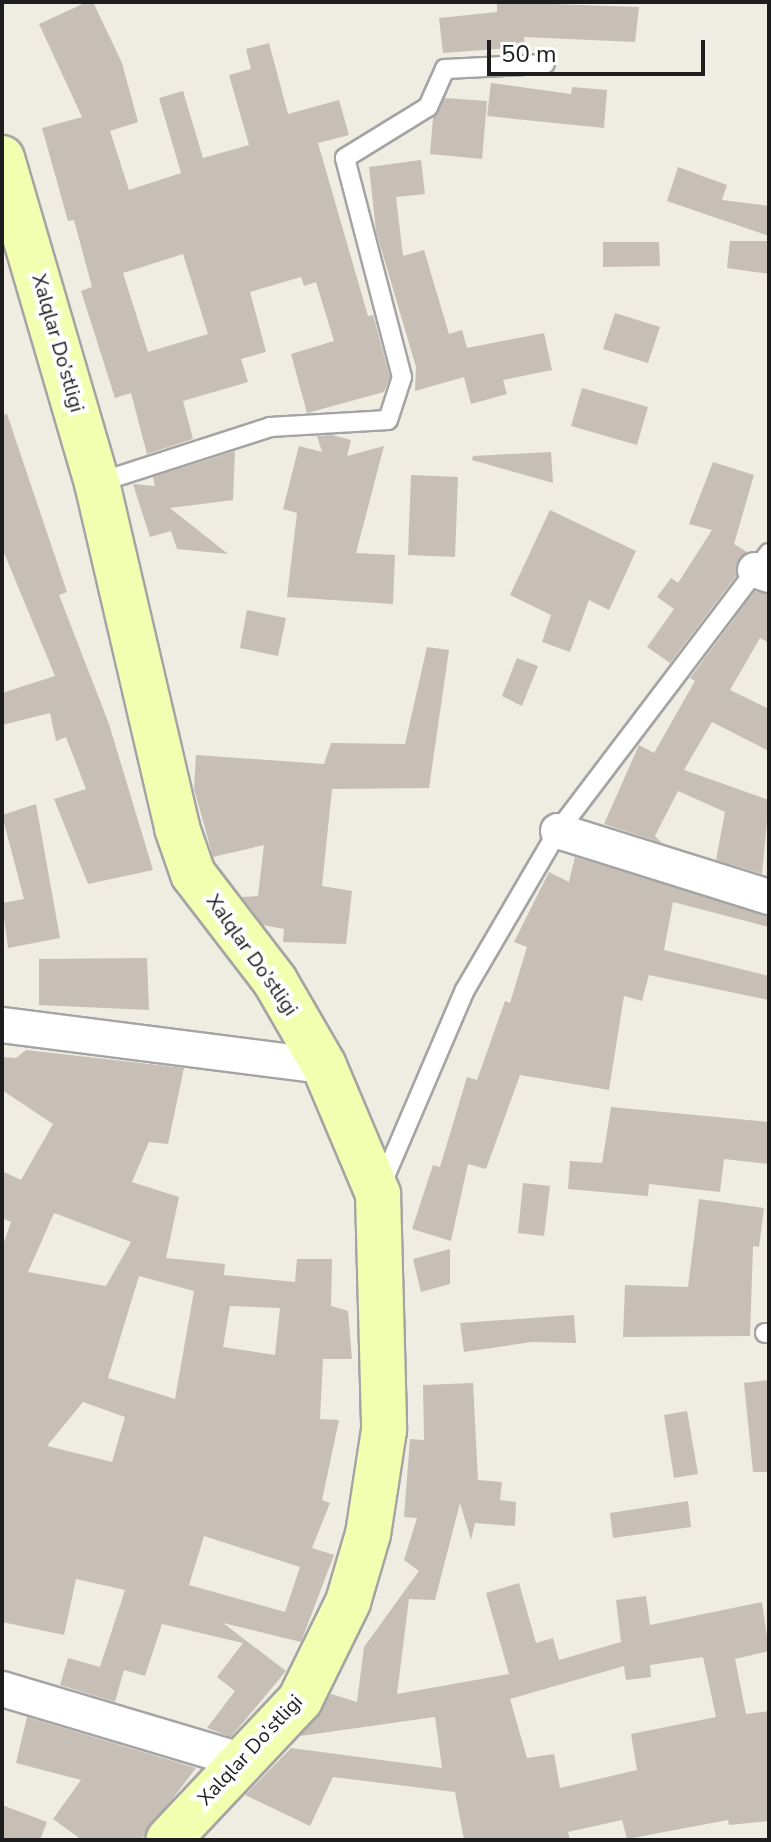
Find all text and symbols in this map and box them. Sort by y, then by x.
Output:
scale bar [491,24,709,74]
text: 50 m [501,38,557,70]
street label: Xalqlar Do’stligi [27,271,89,415]
street label: Xalqlar Do’stligi [201,890,303,1020]
street label: Xalqlar Do’stligi [193,1690,307,1810]

